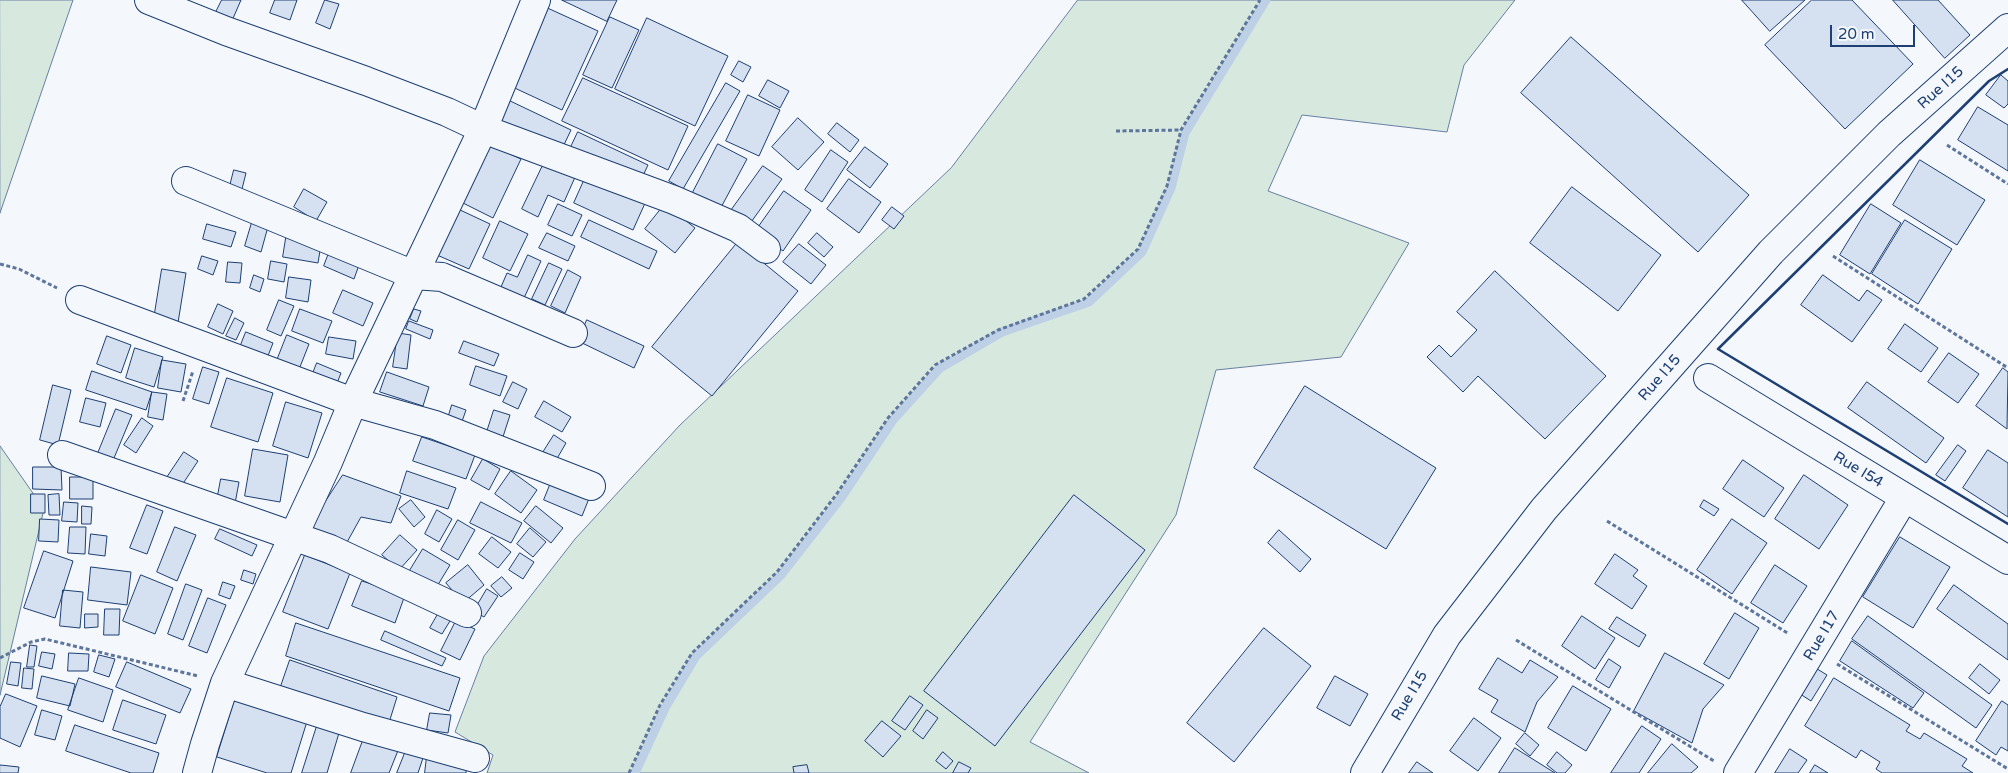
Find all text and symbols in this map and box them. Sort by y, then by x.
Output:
scale bar [1833,15,1918,47]
text: 20 m [1838,25,1875,43]
street label: Rue I15 [1914,63,1968,113]
street label: Rue I15 [1635,351,1685,405]
street label: Rue I54 [1830,448,1886,492]
street label: Rue I17 [1800,608,1844,664]
street label: Rue I15 [1388,668,1432,724]

